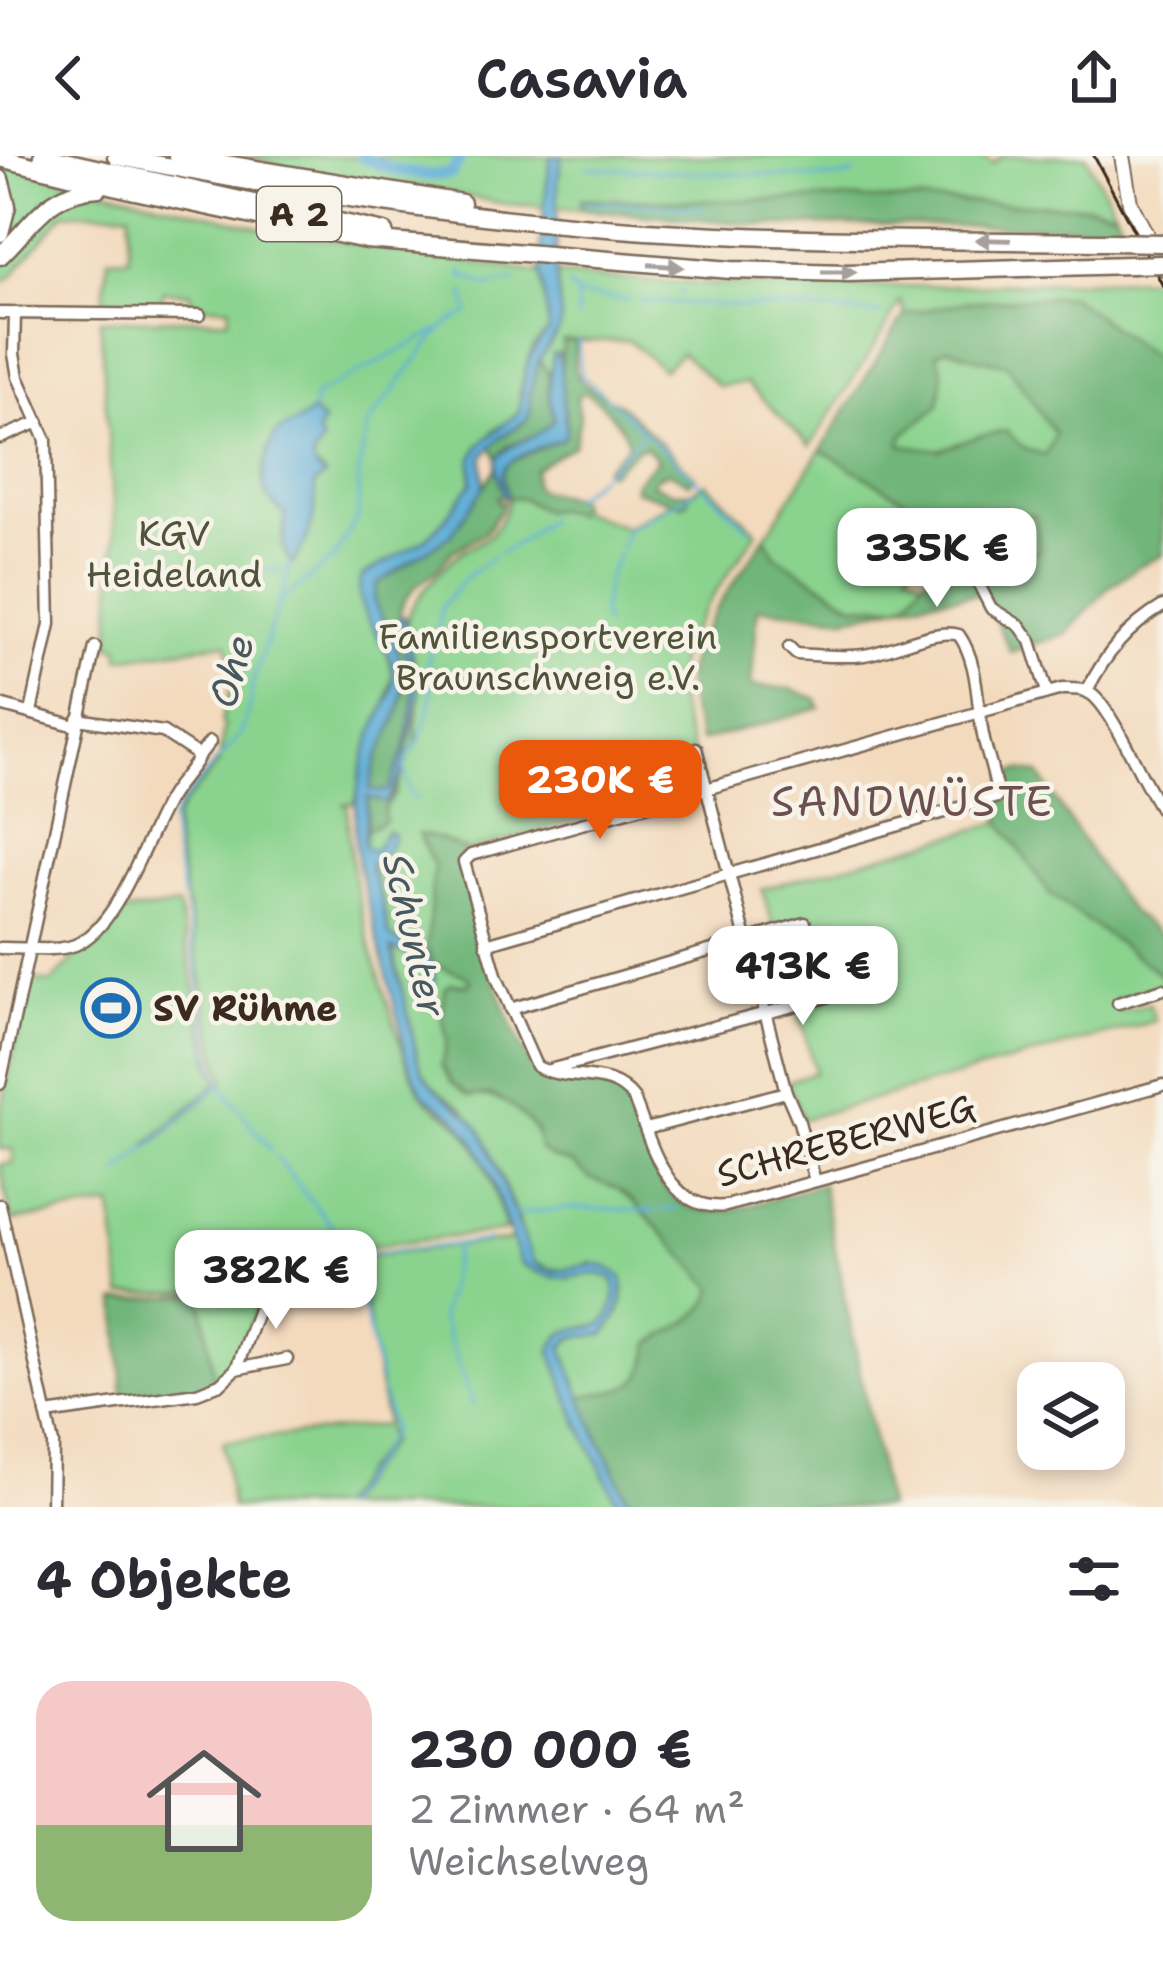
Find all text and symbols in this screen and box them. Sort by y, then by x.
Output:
text: Casavia [475,42,688,114]
icon: back [36,45,102,111]
icon: share [1061,45,1127,111]
road number: A 2 [257,187,341,241]
one-way arrow [973,231,1011,250]
one-way arrow [648,257,685,276]
one-way arrow [821,263,859,282]
pin: 335K € [839,508,1035,610]
park label: KGV Heideland [86,509,262,599]
text: 335K € [864,521,1010,573]
park label: Familiensportverein Braunschweig e.V. [379,612,717,702]
water label: Ohe [196,628,266,714]
pin: 230K € [502,740,698,842]
text: 230K € [526,753,674,805]
district label: SANDWÜSTE [771,773,1055,829]
water label: Schunter [371,848,459,1023]
pin: 413K € [705,926,901,1028]
text: 413K € [735,939,871,991]
sports icon: SV Rühme [80,977,142,1039]
place label: SV Rühme [153,984,338,1033]
street label: SCHREBERWEG [711,1082,981,1199]
pin: 382K € [178,1230,374,1332]
text: 382K € [202,1243,350,1295]
map controls [1017,1362,1125,1470]
button: layers [1017,1362,1125,1470]
text: 4 Objekte [36,1545,292,1613]
icon: filters [1061,1546,1127,1612]
text: 230 000 € [408,1715,692,1783]
icon: home [132,1729,276,1873]
text: 2 Zimmer · 64 m² [408,1783,745,1835]
text: Weichselweg [408,1835,649,1887]

